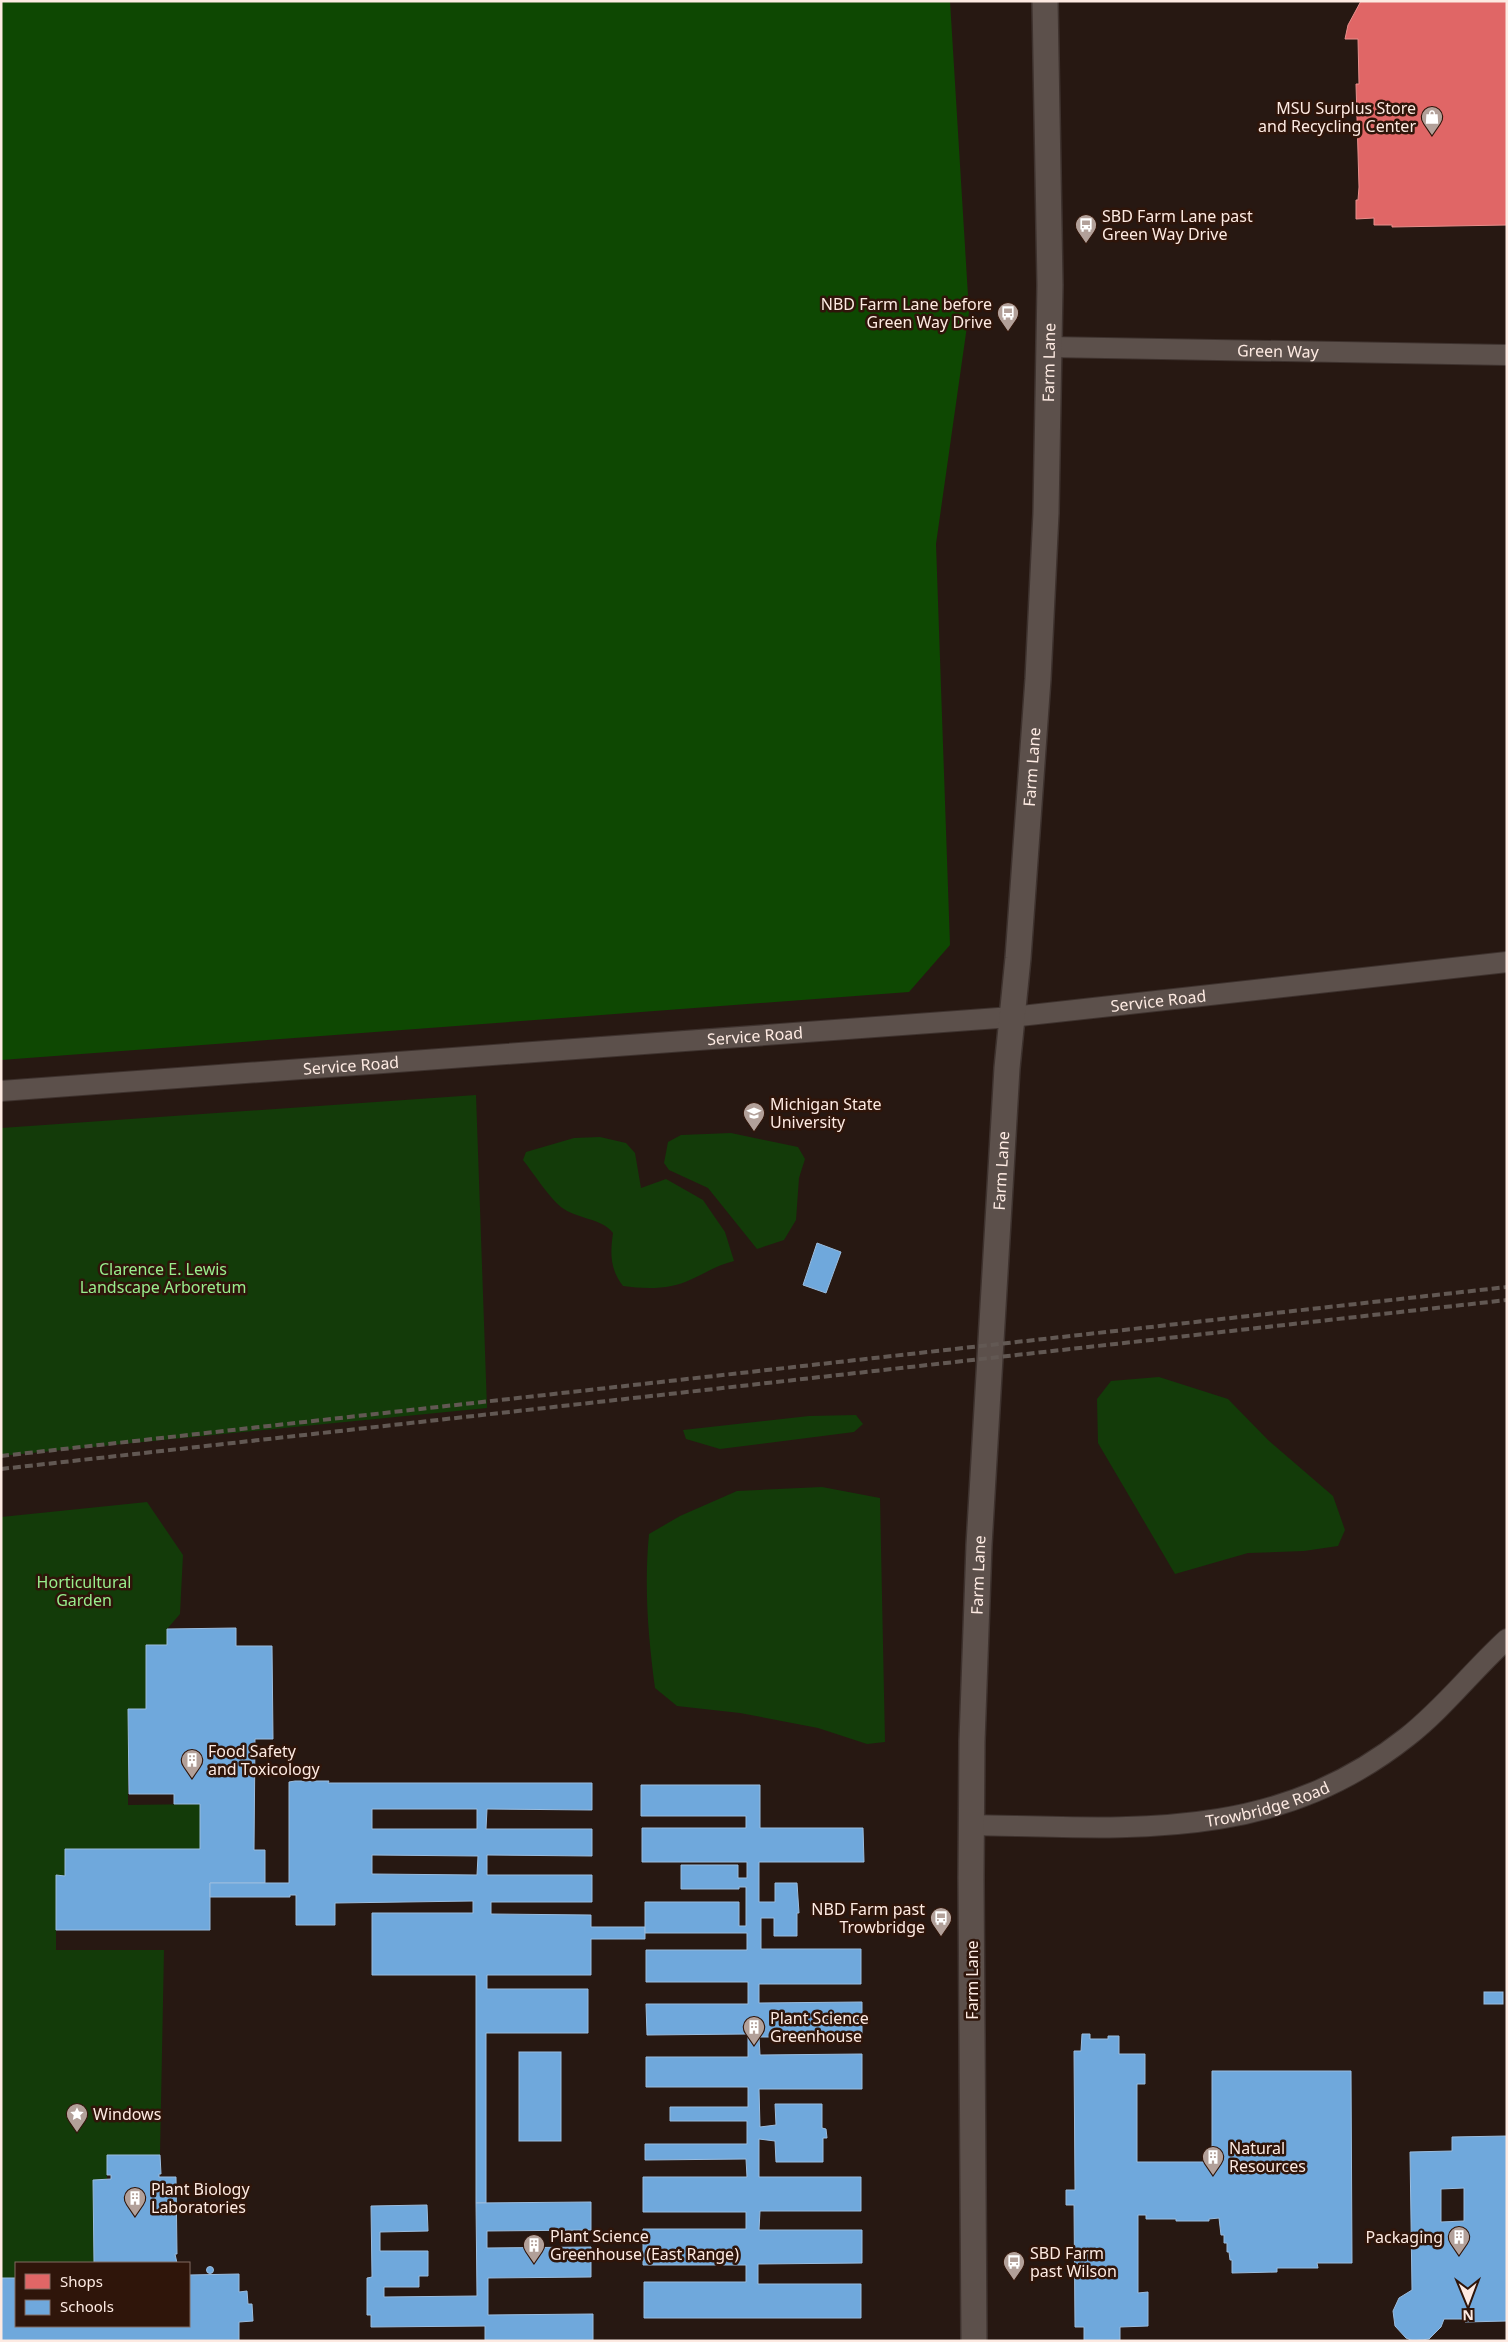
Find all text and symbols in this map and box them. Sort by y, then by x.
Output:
place label: MSU Surplus Store and Recycling Center [1258,97,1416,137]
shop icon: MSU Surplus Store and Recycling Center [1420,105,1444,136]
place label: SBD Farm Lane past Green Way Drive [1102,205,1253,245]
bus stop icon: SBD Farm Lane past Green Way Drive [1074,213,1098,244]
place label: NBD Farm Lane before Green Way Drive [821,293,992,333]
bus stop icon: NBD Farm Lane before Green Way Drive [996,301,1020,332]
street label: Farm Lane [1037,323,1060,402]
street label: Green Way [1237,339,1320,363]
street label: Farm Lane [1018,727,1046,807]
street label: Service Road [1109,984,1207,1017]
street label: Service Road [706,1021,804,1050]
street label: Service Road [302,1051,400,1080]
place label: Michigan State University [770,1093,882,1133]
school or university icon: Michigan State University [742,1101,766,1132]
street label: Farm Lane [988,1131,1014,1211]
park label: Clarence E. Lewis Landscape Arboretum [80,1258,246,1298]
street label: Farm Lane [966,1535,991,1615]
park label: Horticultural Garden [37,1571,131,1611]
place label: Food Safety and Toxicology [208,1740,321,1780]
building icon: Food Safety and Toxicology [180,1748,204,1779]
street label: Trowbridge Road [1204,1776,1333,1832]
place label: NBD Farm past Trowbridge [811,1898,925,1938]
bus stop icon: NBD Farm past Trowbridge [929,1906,953,1937]
street label: Farm Lane [961,1940,983,2020]
place label: Plant Science Greenhouse [770,2007,869,2047]
building icon: Plant Science Greenhouse [742,2015,766,2046]
place icon: Windows [65,2102,89,2133]
place label: Windows [93,2103,161,2125]
place label: Natural Resources [1229,2137,1306,2177]
building icon: Natural Resources [1201,2145,1225,2176]
place label: Plant Biology Laboratories [151,2178,250,2218]
building icon: Plant Biology Laboratories [123,2186,147,2217]
place label: Plant Science Greenhouse (East Range) [550,2225,739,2265]
building icon: Packaging [1447,2225,1471,2256]
place label: Packaging [1365,2226,1443,2248]
building icon: Plant Science Greenhouse (East Range) [522,2233,546,2264]
place label: SBD Farm past Wilson [1030,2242,1117,2282]
bus stop icon: SBD Farm past Wilson [1002,2250,1026,2281]
legend [15,2262,190,2327]
text: Shops [60,2271,103,2291]
north arrow [1443,2277,1493,2327]
text: Schools [60,2296,114,2316]
text: N [1462,2306,1474,2325]

